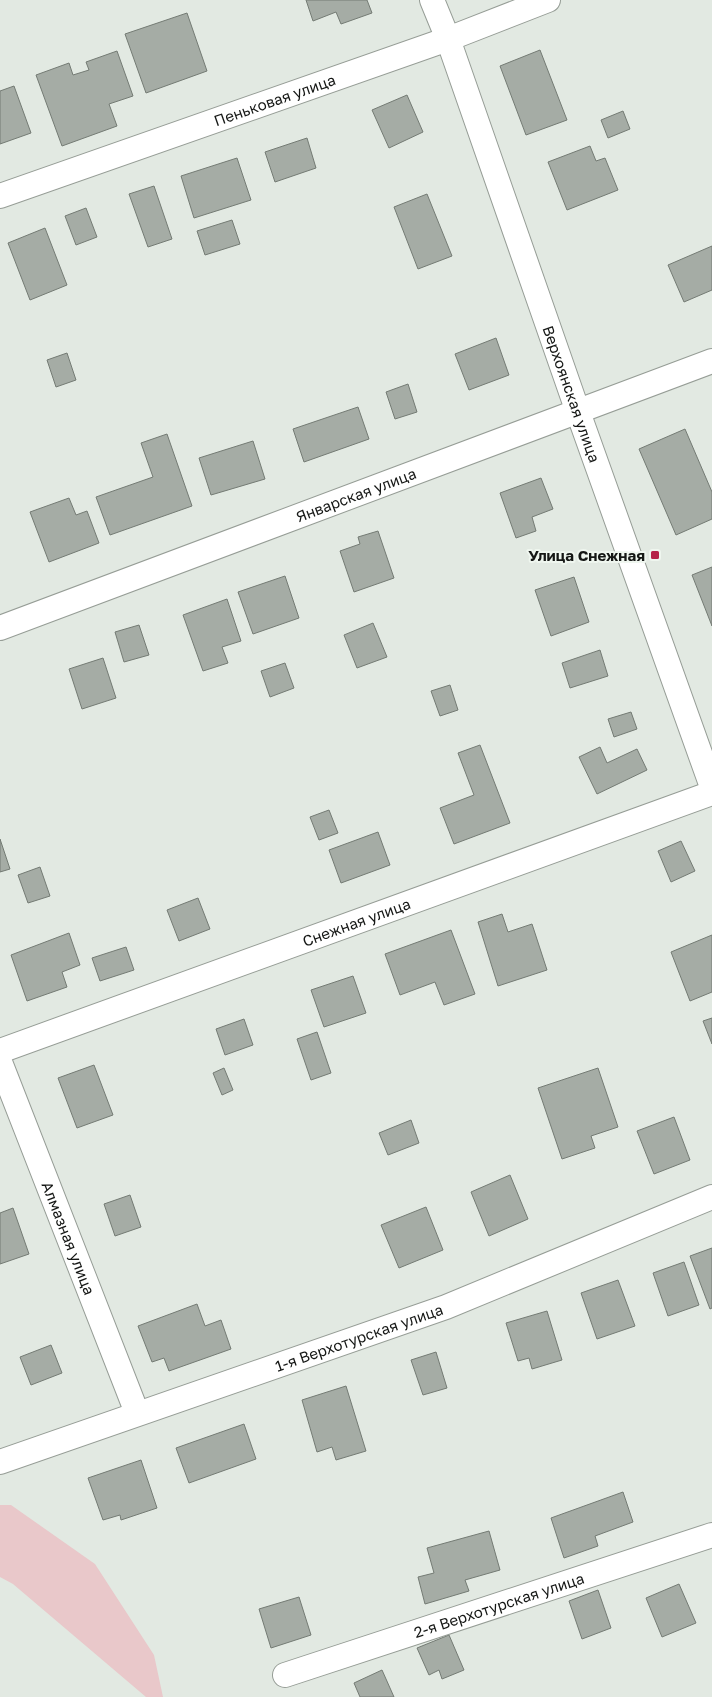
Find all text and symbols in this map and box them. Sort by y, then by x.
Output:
street label: Пеньковая улица [211,70,338,129]
street label: Верхоянская улица [540,323,604,465]
street label: Январская улица [293,464,418,525]
place label: Улица Снежная [528,546,645,564]
marker: Улица Снежная [649,549,661,561]
street label: Снежная улица [300,894,413,950]
street label: Алмазная улица [38,1179,99,1297]
street label: 1-я Верхотурская улица [273,1300,445,1375]
street label: 2-я Верхотурская улица [411,1569,586,1641]

